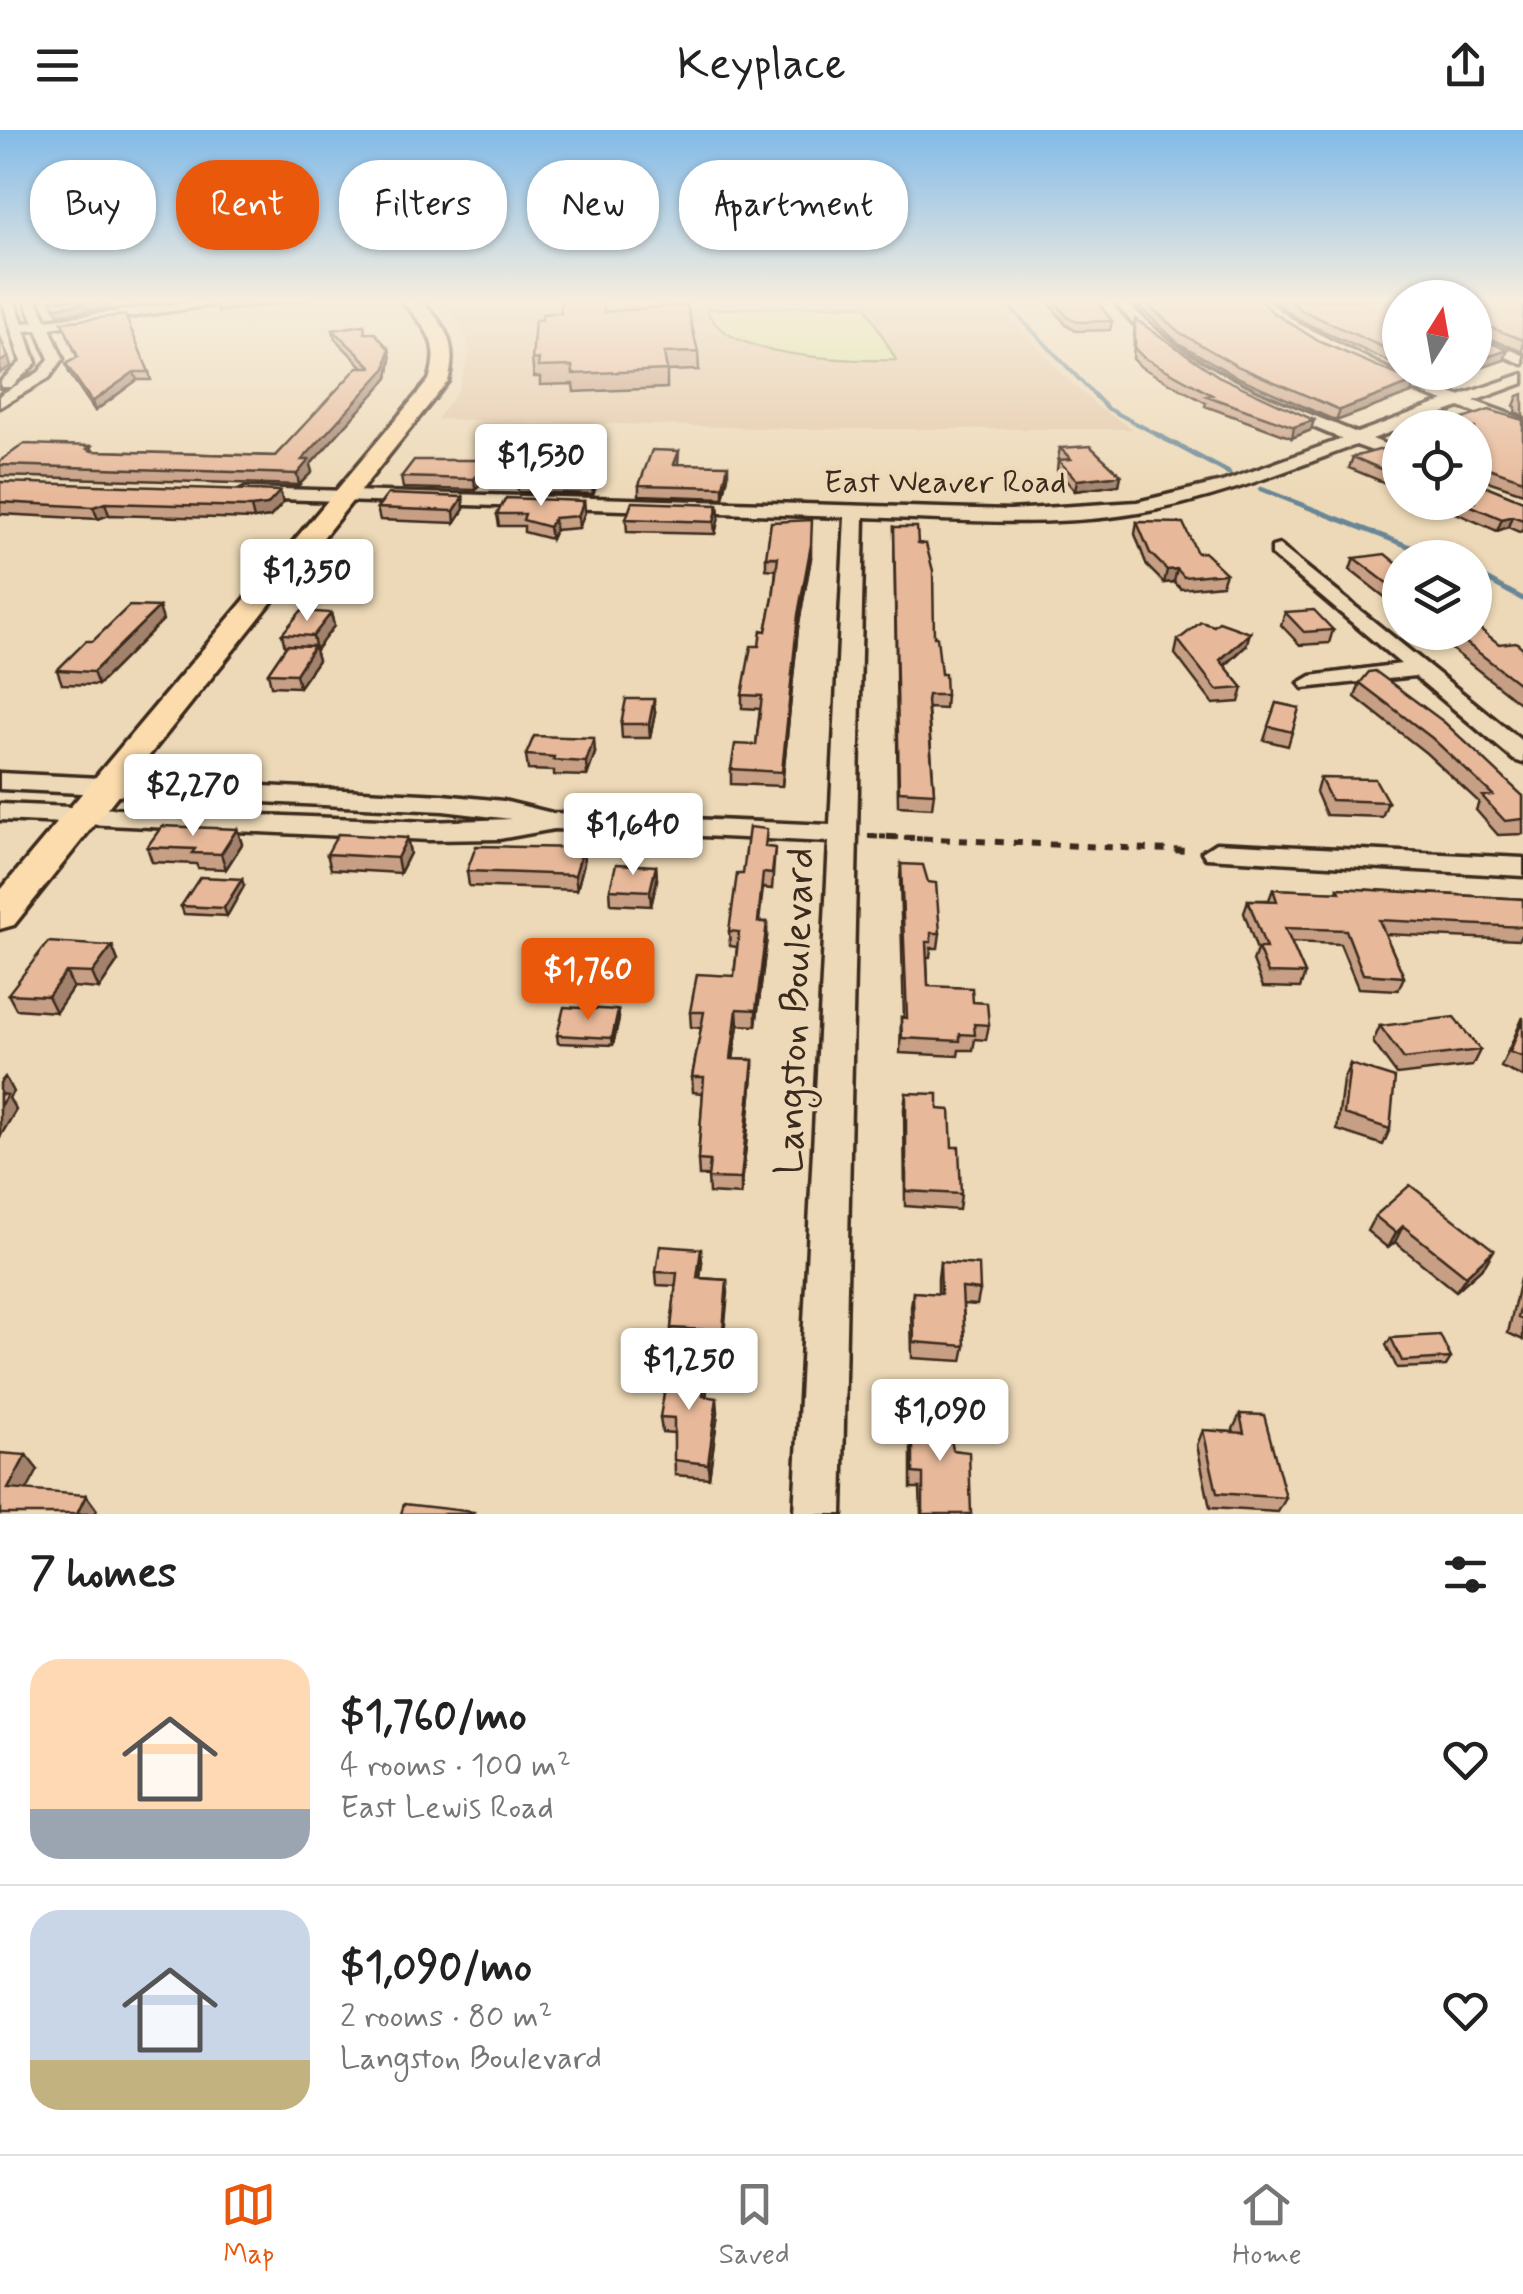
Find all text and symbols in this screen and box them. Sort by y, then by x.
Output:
text: Keyplace [677,36,846,95]
icon: menu [30,38,85,93]
icon: share [1438,38,1493,93]
chip: Buy [30,160,156,250]
chip: Rent [176,160,319,250]
chip: Filters [339,160,507,250]
chip: New [527,160,659,250]
chip: Apartment [679,160,908,250]
north arrow [1382,280,1492,390]
map controls [1382,280,1492,650]
button: locate [1382,410,1492,520]
pin: $1,530 [460,424,622,509]
text: $1,530 [497,435,585,477]
street label: East Weaver Road [824,462,1066,504]
pin: $1,350 [226,539,388,624]
button: layers [1382,540,1492,650]
text: $1,350 [262,550,352,592]
pin: $2,270 [112,754,274,839]
text: $2,270 [146,765,240,807]
pin: $1,640 [552,793,714,878]
text: $1,640 [586,804,680,846]
street label: Langston Boulevard [764,847,831,1176]
pin: $1,760 [507,938,669,1023]
text: $1,760 [543,949,633,991]
pin: $1,250 [608,1328,770,1413]
text: $1,250 [643,1339,735,1381]
pin: $1,090 [859,1379,1021,1464]
text: $1,090 [893,1390,987,1432]
text: 7 homes [30,1547,177,1602]
icon: filters [1438,1547,1493,1602]
text: $1,760/mo [340,1690,527,1745]
icon: home [110,1699,230,1819]
icon: heart [1438,1732,1493,1787]
text: 4 rooms · 100 m² [340,1745,571,1787]
text: East Lewis Road [340,1787,554,1829]
text: $1,090/mo [340,1941,532,1996]
icon: home [110,1950,230,2070]
icon: heart [1438,1983,1493,2038]
text: 2 rooms · 80 m² [340,1996,553,2038]
text: Langston Boulevard [340,2038,602,2080]
tab: Map [221,2177,276,2274]
tab: Saved [719,2177,790,2274]
tab: Home [1232,2177,1302,2274]

